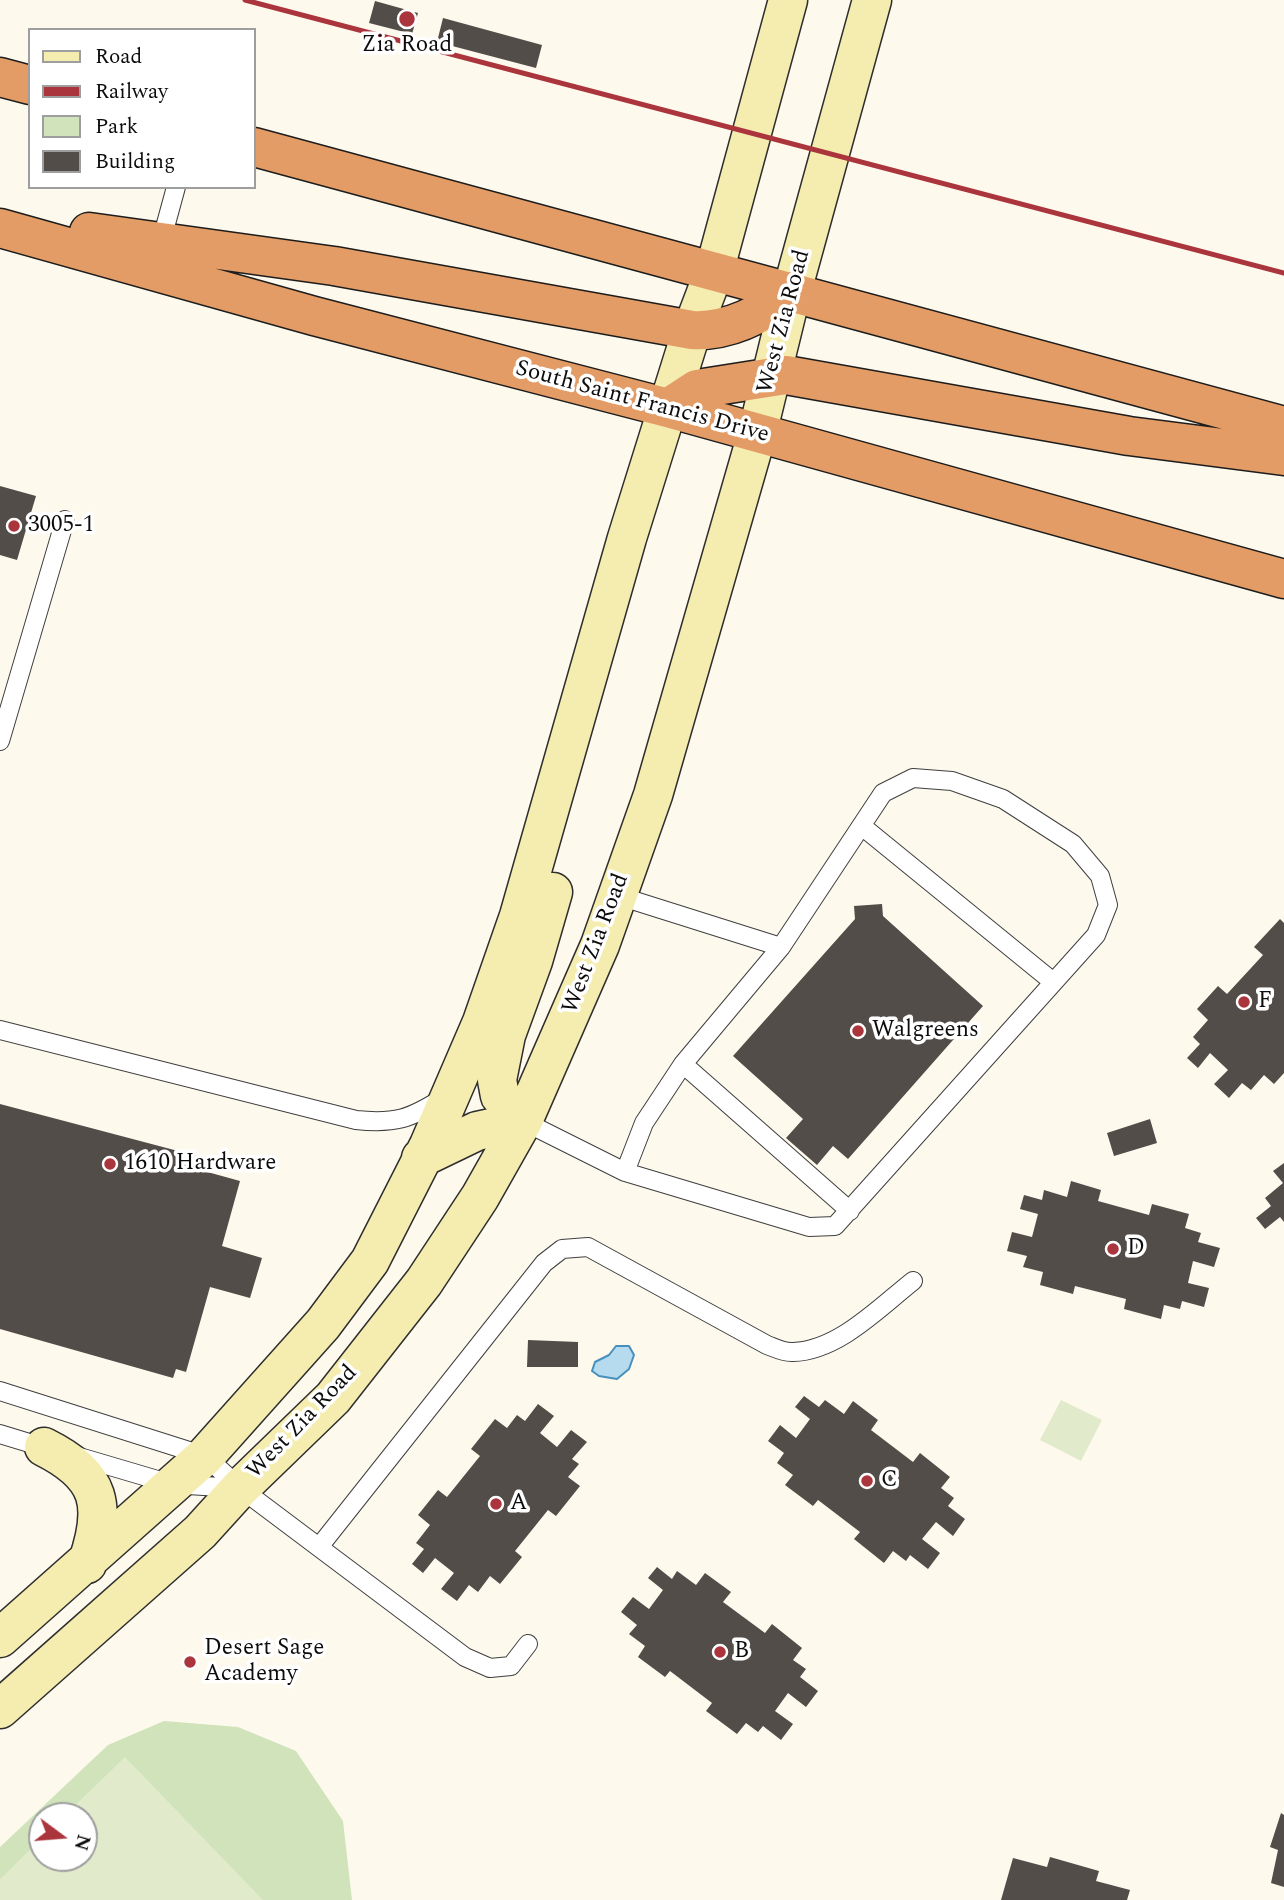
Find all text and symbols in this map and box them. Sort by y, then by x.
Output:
marker: Zia Road [397,9,417,29]
legend [28,28,256,189]
place label: Zia Road [362,32,452,60]
text: Road [95,41,142,73]
text: Railway [95,76,168,108]
text: Park [95,111,138,143]
text: Building [95,146,175,178]
street label: West Zia Road [753,247,817,397]
street label: South Saint Francis Drive [512,356,772,450]
place label: 3005-1 [28,512,94,540]
marker: 3005-1 [6,518,22,534]
street label: West Zia Road [558,870,636,1018]
place label: F [1258,988,1272,1016]
marker: F [1236,994,1252,1010]
place label: Walgreens [872,1017,979,1045]
marker: Walgreens [850,1023,866,1039]
place label: 1610 Hardware [124,1150,276,1178]
marker: 1610 Hardware [102,1156,118,1172]
place label: D [1127,1235,1145,1263]
marker: D [1105,1241,1121,1257]
street label: West Zia Road [242,1360,364,1486]
place label: C [881,1467,898,1495]
marker: C [859,1473,875,1489]
place label: A [510,1490,527,1518]
marker: A [488,1496,504,1512]
place label: Desert Sage Academy [204,1635,324,1689]
place label: B [734,1638,749,1666]
marker: B [712,1644,728,1660]
marker: Desert Sage Academy [182,1654,198,1670]
north arrow [28,1802,98,1872]
text: N [66,1831,98,1854]

